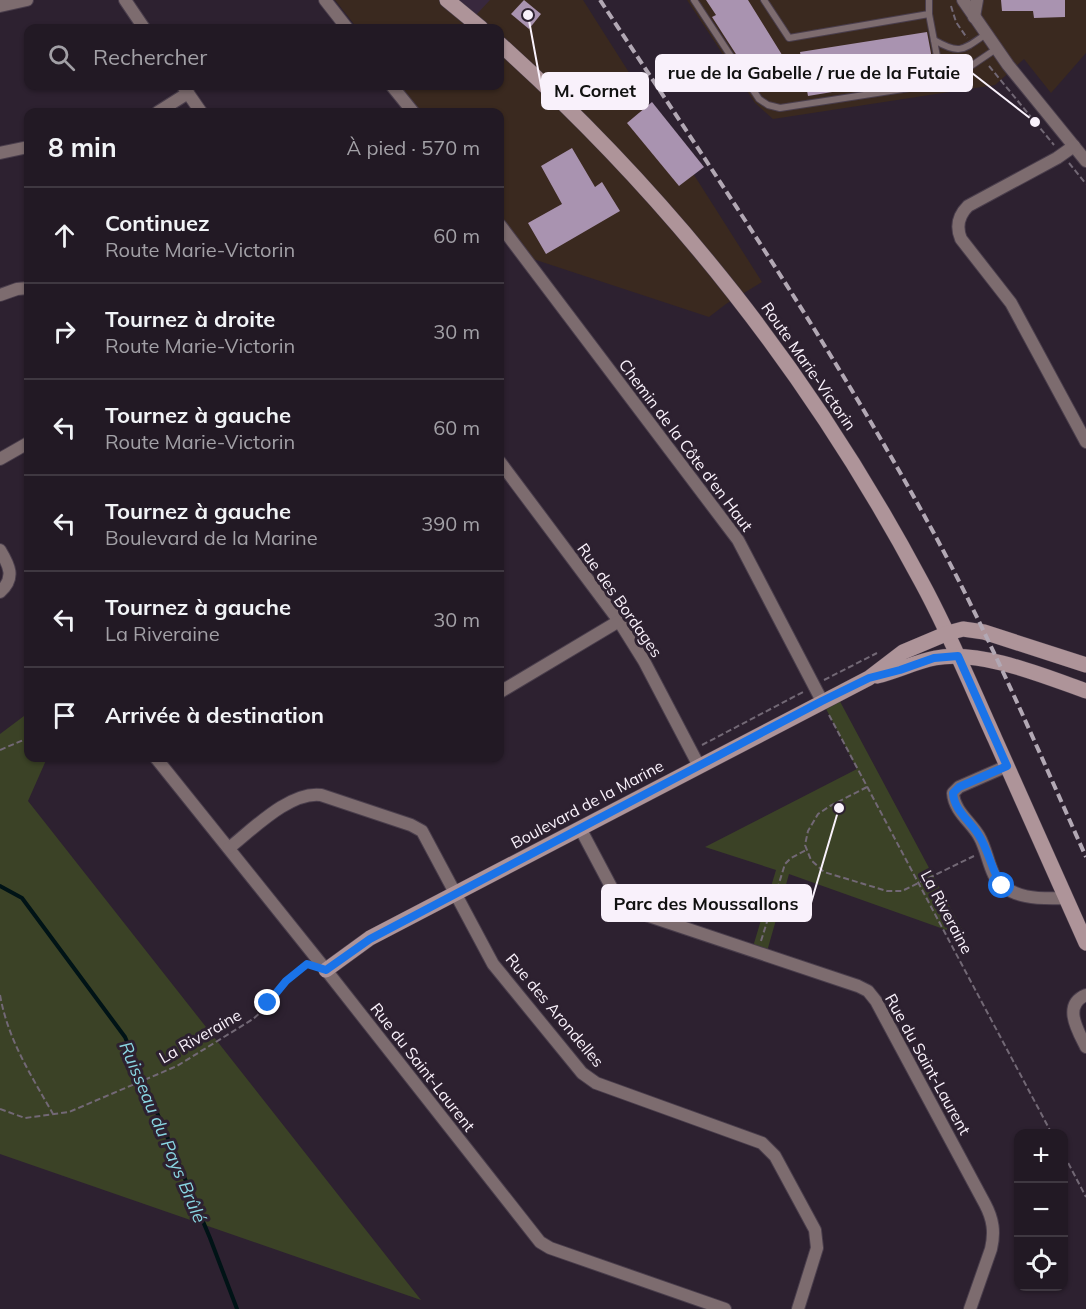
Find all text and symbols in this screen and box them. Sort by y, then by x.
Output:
search box [24,24,504,90]
icon: search [45,41,78,74]
text: Rechercher [93,43,207,71]
callout: rue de la Gabelle / rue de la Futaie [656,55,972,91]
text: rue de la Gabelle / rue de la Futaie [668,61,960,84]
callout: M. Cornet [542,73,648,109]
text: M. Cornet [554,79,636,102]
text: 8 min [48,131,117,164]
text: À pied · 570 m [347,135,480,160]
text: Continuez [105,209,210,237]
icon: ahead [48,219,81,252]
text: 60 m [433,223,480,248]
text: Route Marie-Victorin [105,237,295,262]
street label: Route Marie-Victorin [757,298,861,434]
text: Tournez à droite [105,305,275,333]
icon: right [48,315,81,348]
text: 30 m [433,319,480,344]
text: Route Marie-Victorin [105,333,295,358]
street label: Chemin de la Côte d'en Haut [615,355,758,535]
text: Tournez à gauche [105,401,291,429]
icon: left [48,411,81,444]
text: 60 m [433,415,480,440]
text: Route Marie-Victorin [105,429,295,454]
text: Tournez à gauche [105,497,291,525]
icon: left [48,507,81,540]
text: 390 m [421,511,480,536]
text: Boulevard de la Marine [105,525,318,550]
street label: Rue des Bordages [573,539,667,661]
text: Tournez à gauche [105,593,291,621]
icon: left [48,603,81,636]
text: 30 m [433,607,480,632]
text: La Riveraine [105,621,220,646]
icon: arrive [48,699,81,732]
text: Arrivée à destination [105,701,324,729]
street label: Boulevard de la Marine [507,755,667,853]
street label: La Riveraine [917,867,977,957]
route start [988,872,1014,898]
callout: Parc des Moussallons [602,885,811,921]
text: Parc des Moussallons [614,892,798,915]
street label: Rue des Arondelles [502,949,608,1071]
route end [254,989,280,1015]
street label: Rue du Saint-Laurent [881,990,975,1138]
street label: Rue du Saint-Laurent [366,999,480,1136]
street label: La Riveraine [155,1004,245,1068]
water label: Ruisseau du Pays Brûlé [114,1038,212,1226]
map controls [1014,1129,1068,1291]
button: + [1014,1129,1068,1183]
button: − [1014,1183,1068,1237]
button: locate [1014,1237,1068,1291]

